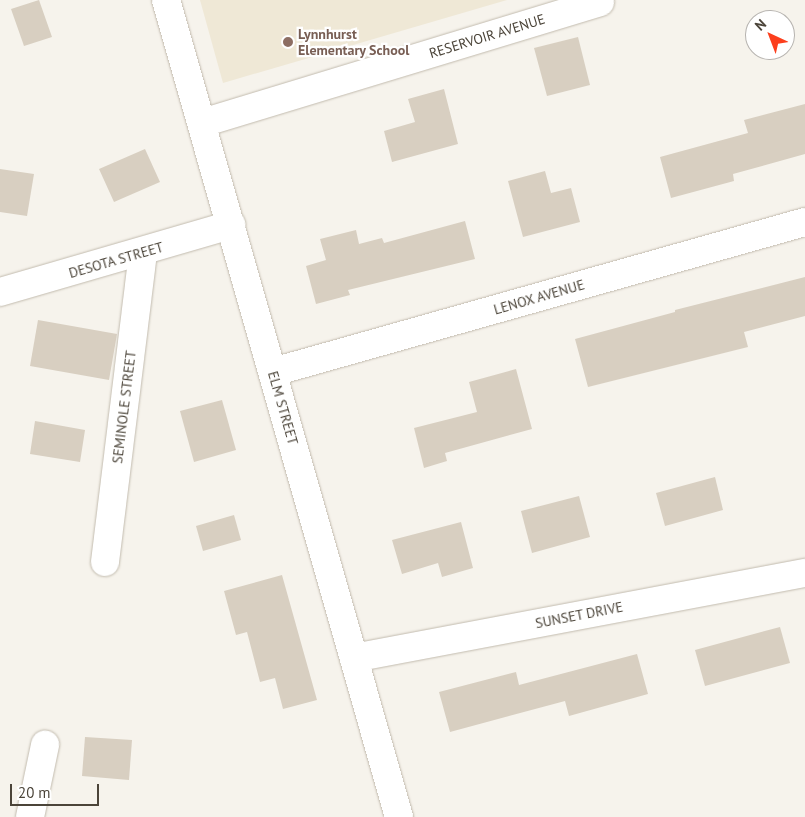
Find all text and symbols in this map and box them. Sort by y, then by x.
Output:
street label: RESERVOIR AVENUE [427,10,547,62]
north arrow [745,10,795,60]
text: N [751,15,770,34]
place label: Lynnhurst Elementary School [298,26,410,58]
marker: Lynnhurst Elementary School [282,36,294,48]
street label: DESOTA STREET [67,238,165,282]
street label: LENOX AVENUE [491,276,587,318]
street label: SEMINOLE STREET [109,349,139,465]
street label: ELM STREET [264,369,302,447]
street label: SUNSET DRIVE [533,598,625,632]
scale bar [12,774,101,806]
text: 20 m [18,783,51,802]

